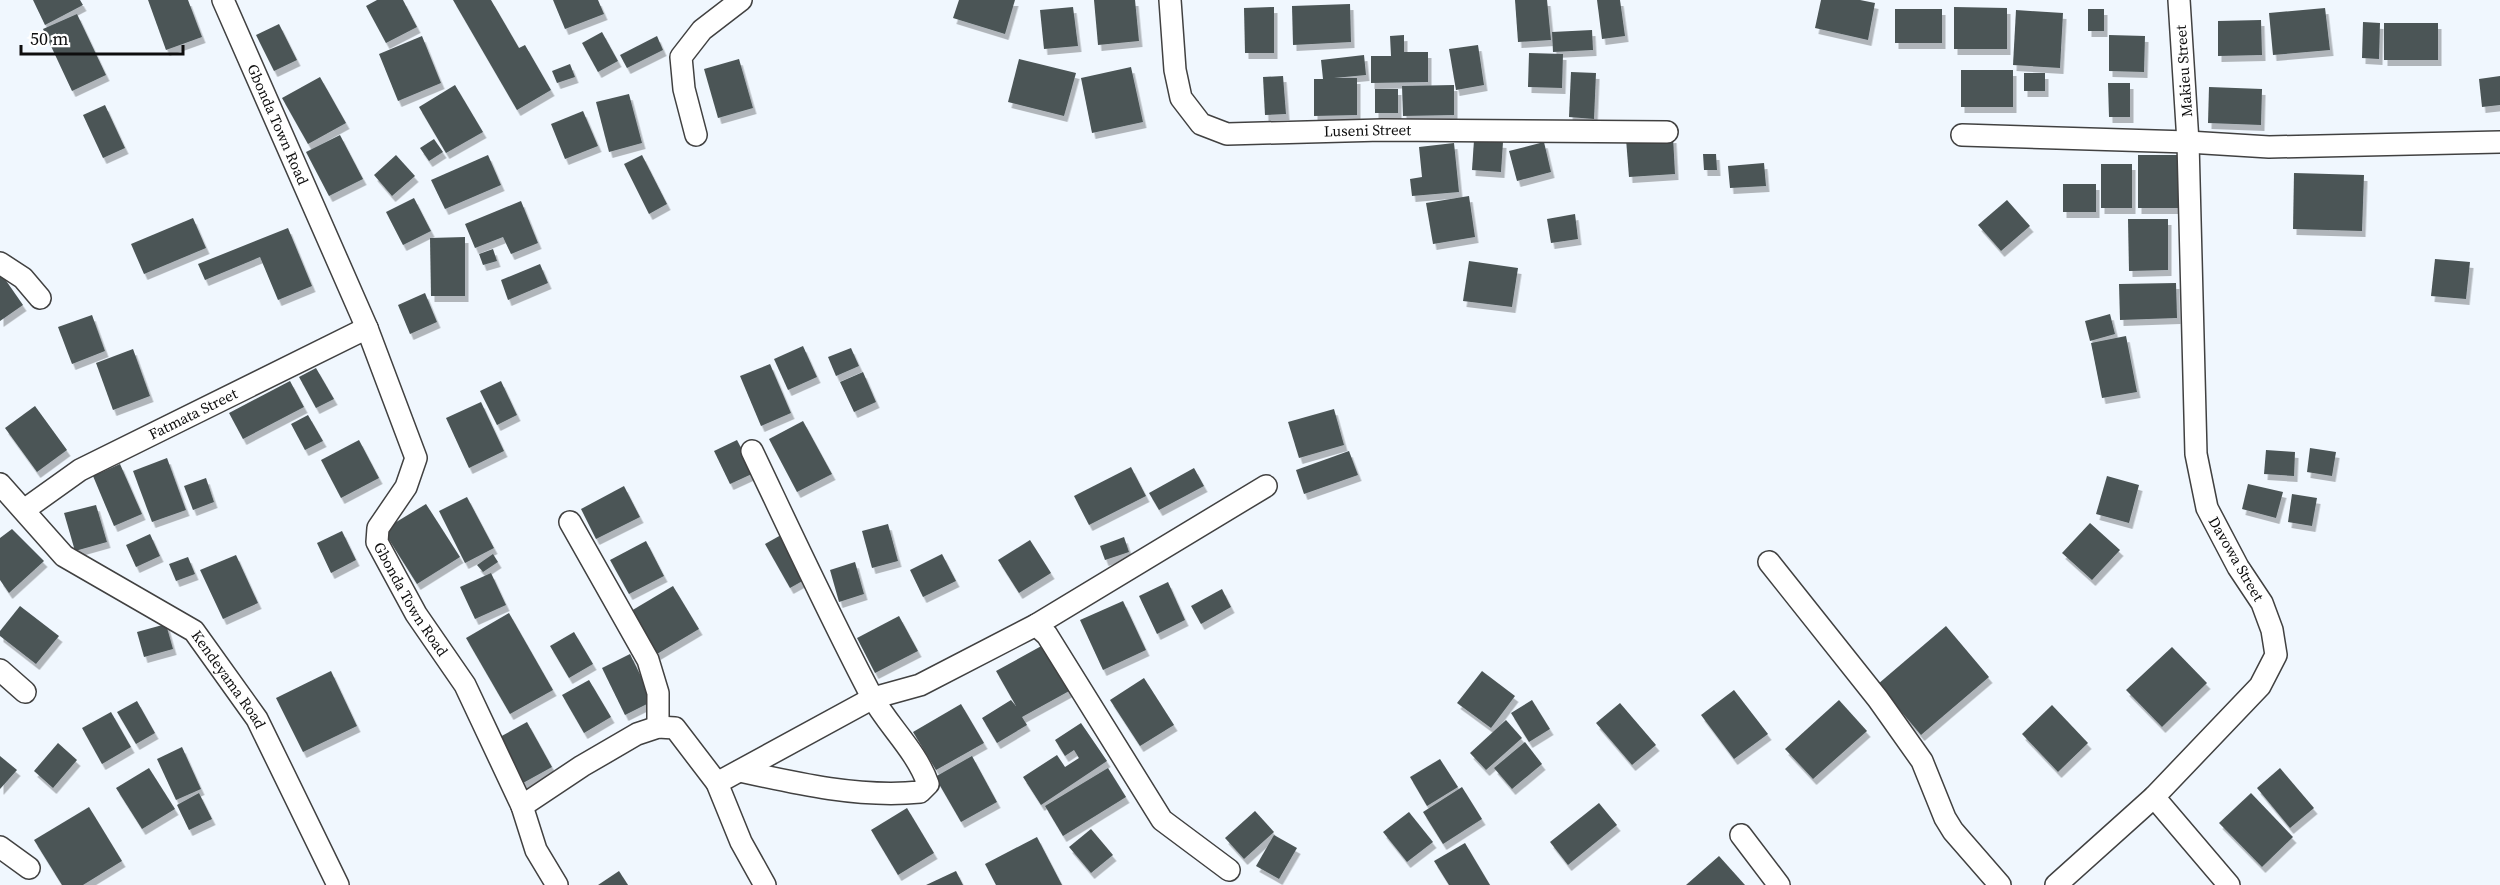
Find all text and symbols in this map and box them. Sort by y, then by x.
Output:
scale bar [21,18,183,56]
street label: Makieu Street [2170,24,2197,118]
text: 50 m [30,26,68,51]
street label: Gbonda Town Road [242,61,314,188]
street label: Luseni Street [1323,119,1411,141]
street label: Fatmata Street [145,383,241,444]
street label: Davowa Street [2204,513,2269,605]
street label: Gbonda Town Road [369,538,453,661]
street label: Kendeyama Road [187,626,271,732]

